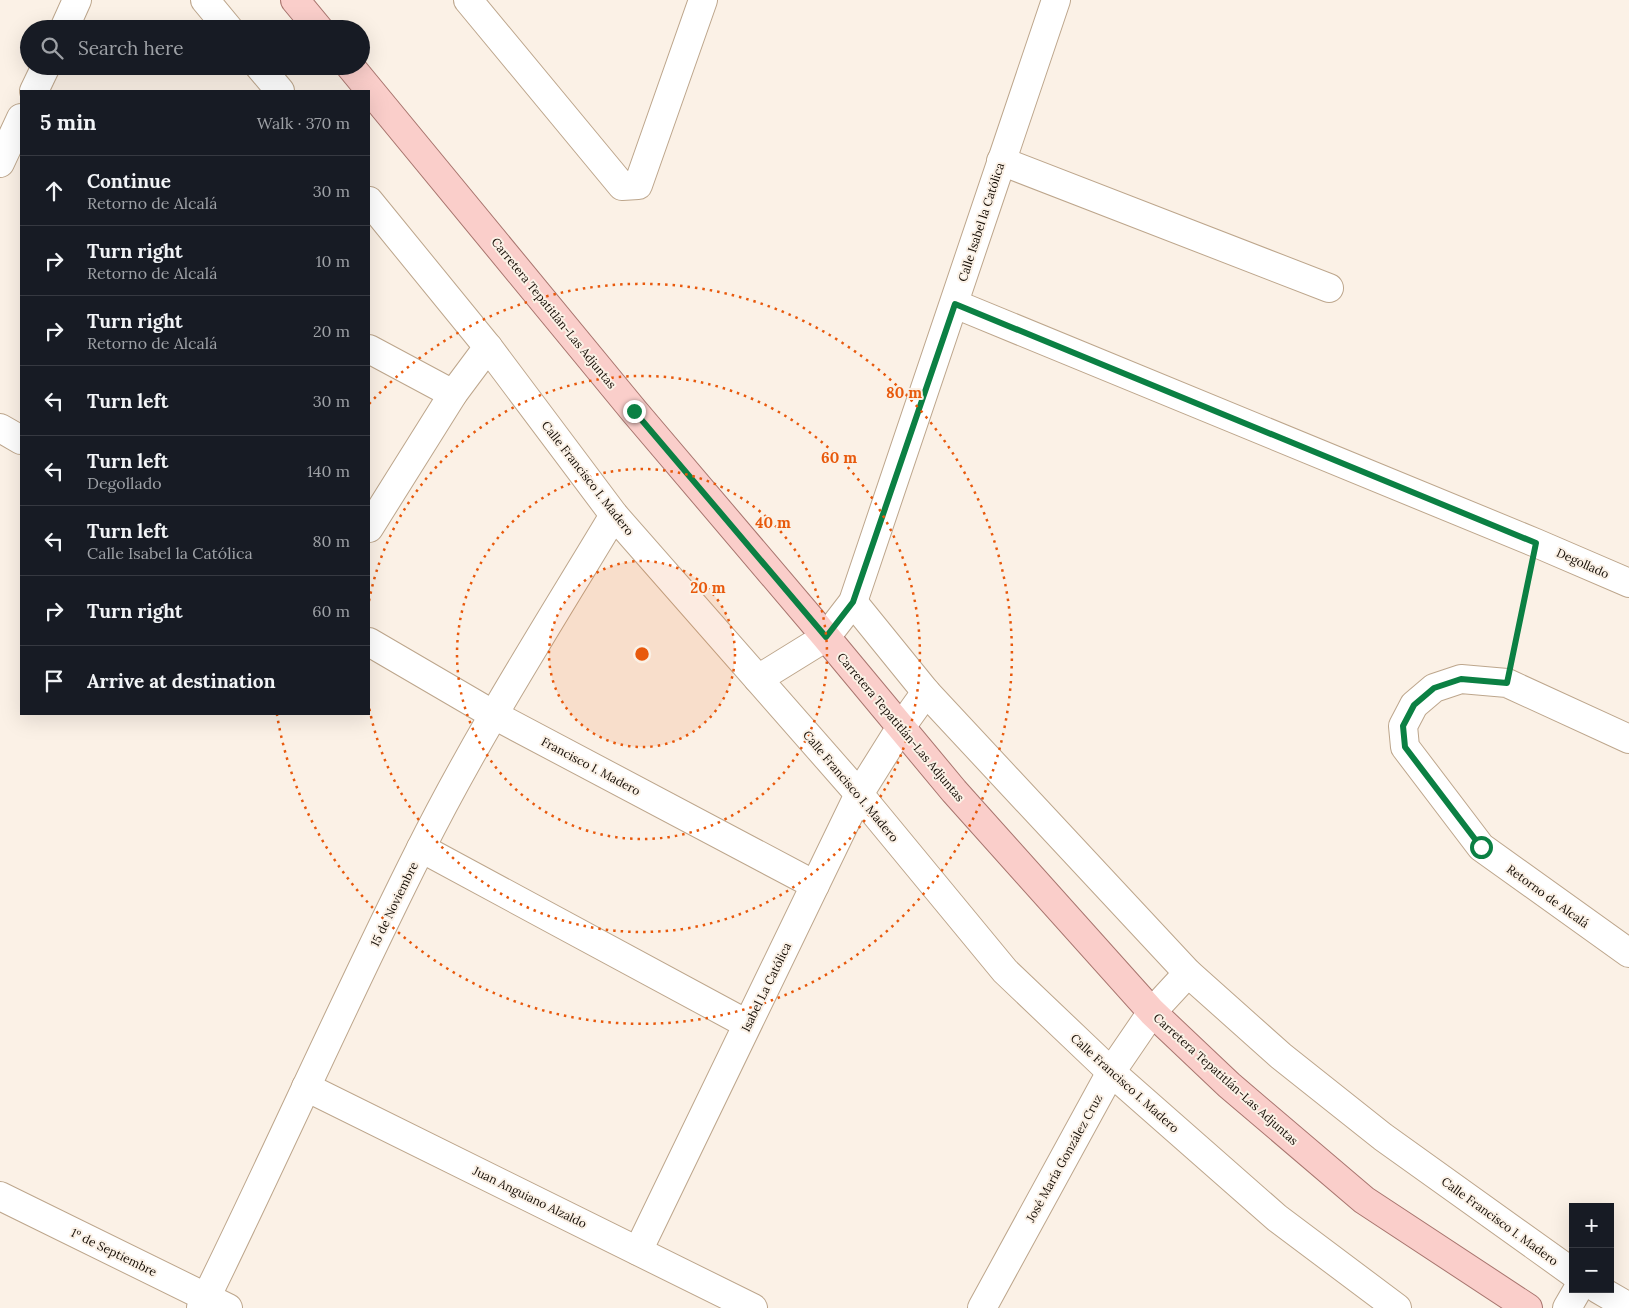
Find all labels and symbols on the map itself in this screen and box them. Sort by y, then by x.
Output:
street label: Calle Isabel la Católica [955,161,1007,283]
street label: Carretera Tepatitlán-Las Adjuntas [488,235,620,392]
text: 80 m [886,383,922,402]
route end [623,400,646,423]
street label: Calle Francisco I. Madero [539,418,637,538]
text: 60 m [821,448,857,467]
text: 40 m [755,513,791,532]
street label: Degollado [1554,545,1612,581]
text: 20 m [690,578,726,597]
centre of rings [633,645,651,663]
street label: Carretera Tepatitlán-Las Adjuntas [834,650,968,805]
street label: Calle Francisco I. Madero [800,727,902,845]
street label: Francisco I. Madero [539,734,643,798]
route start [1470,836,1493,859]
street label: 15 de Noviembre [367,859,421,949]
street label: Retorno de Alcalá [1504,861,1592,931]
street label: Isabel La Católica [738,940,794,1034]
street label: Carretera Tepatitlán-Las Adjuntas [1150,1010,1302,1148]
street label: Calle Francisco I. Madero [1068,1030,1182,1136]
street label: José María González Cruz [1022,1092,1105,1225]
street label: Juan Anguiano Alzaldo [470,1163,589,1231]
street label: Calle Francisco I. Madero [1439,1174,1561,1268]
street label: 1º de Septiembre [69,1225,160,1279]

